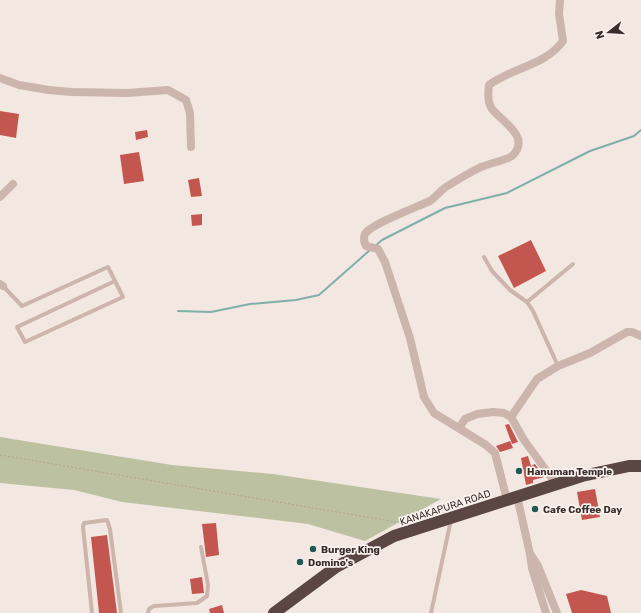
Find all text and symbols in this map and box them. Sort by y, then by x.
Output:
north arrow [589,12,629,52]
text: N [593,29,607,40]
marker: Hanuman Temple [514,466,524,476]
place label: Hanuman Temple [527,466,612,478]
street label: KANAKAPURA ROAD [398,488,492,528]
marker: Cafe Coffee Day [530,504,540,514]
place label: Cafe Coffee Day [543,504,622,516]
marker: Burger King [308,544,318,554]
place label: Burger King [321,544,380,556]
marker: Domino's [295,557,305,567]
place label: Domino's [308,557,354,569]

